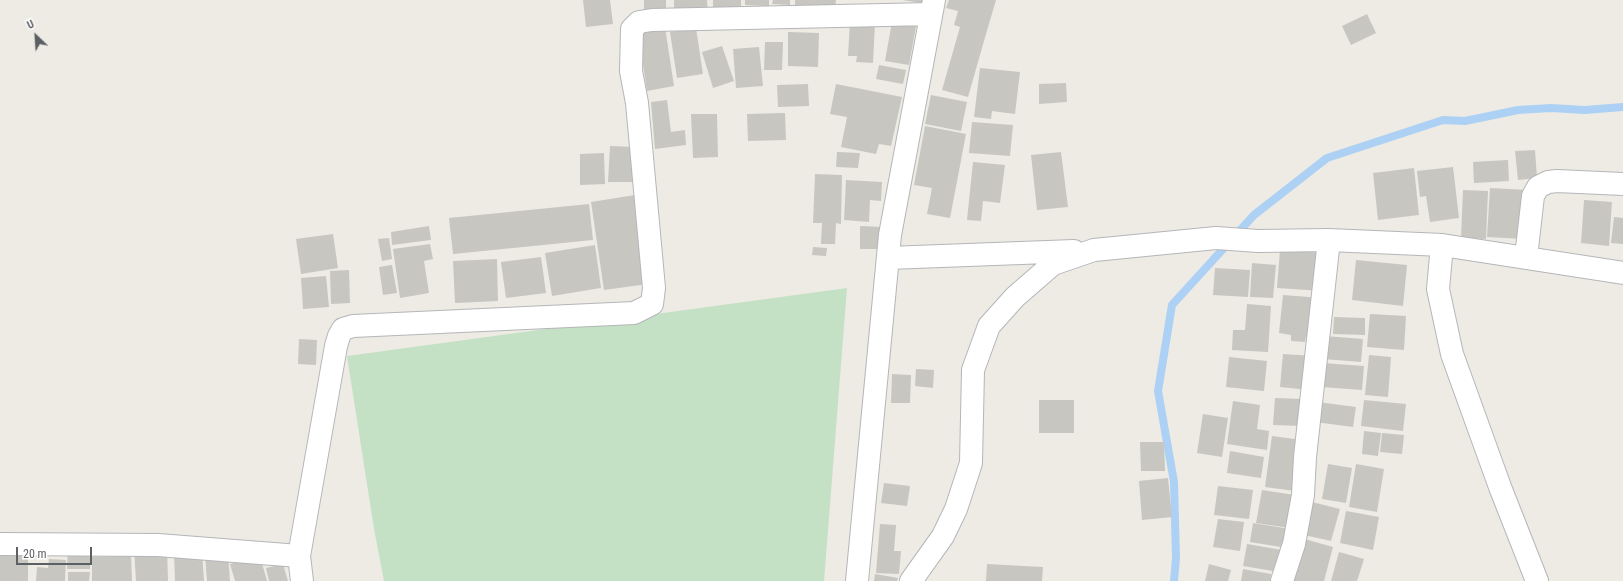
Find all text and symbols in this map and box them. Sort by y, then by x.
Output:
north arrow [16,16,56,56]
text: U [25,17,36,32]
scale bar [18,539,94,565]
text: 20 m [23,547,47,561]

